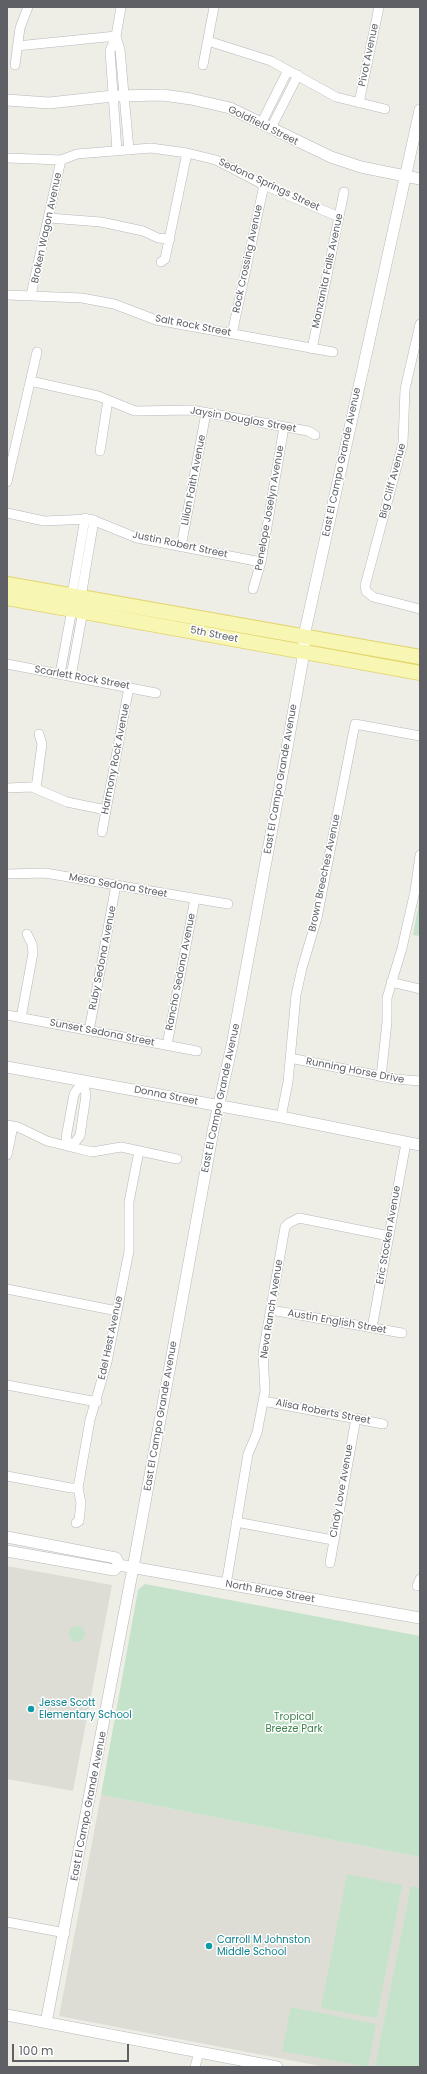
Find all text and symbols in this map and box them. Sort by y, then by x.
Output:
street label: Pivot Avenue [356,22,382,88]
street label: Goldfield Street [226,104,300,148]
street label: Sedona Springs Street [217,156,321,214]
street label: Broken Wagon Avenue [29,171,65,285]
street label: Rock Crossing Avenue [231,204,265,314]
street label: Manzanita Falls Avenue [310,212,346,330]
street label: Salt Rock Street [154,313,232,339]
street label: East El Campo Grande Avenue [320,386,364,538]
street label: Jaysin Douglas Street [189,405,297,435]
street label: Lilian Faith Avenue [179,434,209,526]
street label: Big Cliff Avenue [377,442,409,520]
street label: Penelope Joselyn Avenue [253,444,287,572]
street label: Justin Robert Street [131,529,229,561]
street label: 5th Street [189,625,239,645]
street label: Scarlett Rock Street [33,664,131,692]
street label: Harmony Rock Avenue [99,703,133,815]
street label: East El Campo Grande Avenue [262,703,300,855]
street label: Brown Breeches Avenue [307,813,343,933]
street label: Mesa Sedona Street [68,871,168,901]
street label: Ruby Sedona Avenue [87,905,119,1011]
street label: Rancho Sedona Avenue [164,912,198,1032]
street label: Sunset Sedona Street [48,1017,156,1049]
street label: East El Campo Grande Avenue [199,1022,243,1174]
street label: Running Horse Drive [305,1056,405,1086]
street label: Donna Street [133,1084,199,1108]
street label: Eric Stocken Avenue [374,1185,404,1285]
street label: Neva Ranch Avenue [258,1259,286,1359]
street label: Edel Hest Avenue [96,1295,126,1381]
street label: Austin English Street [287,1307,387,1337]
street label: East El Campo Grande Avenue [142,1340,180,1492]
street label: Alisa Roberts Street [275,1397,371,1427]
street label: Cindy Love Avenue [328,1443,356,1539]
street label: North Bruce Street [224,1578,316,1606]
place label: Jesse Scott Elementary School [39,1697,132,1720]
marker: Jesse Scott Elementary School [26,1704,36,1714]
park label: Tropical Breeze Park [265,1711,323,1734]
street label: East El Campo Grande Avenue [69,1730,109,1882]
place label: Carroll M Johnston Middle School [217,1934,310,1958]
marker: Carroll M Johnston Middle School [204,1941,214,1951]
scale bar [14,2036,131,2062]
text: 100 m [19,2042,53,2059]

